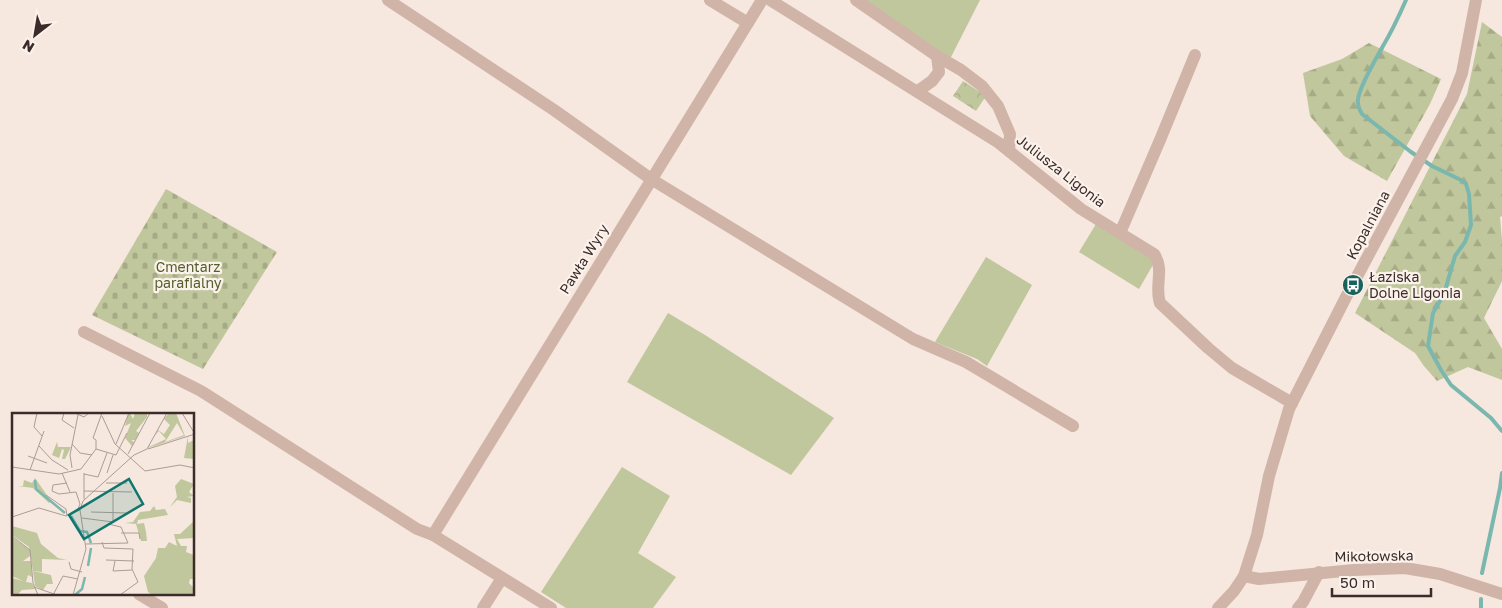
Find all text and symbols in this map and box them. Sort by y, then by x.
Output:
north arrow [10,10,60,60]
text: N [19,37,37,57]
street label: Juliusza Ligonia [1014,131,1109,211]
street label: Kopalniana [1342,187,1393,262]
street label: Pawła Wyry [555,220,612,297]
park label: Cmentarz parafialny [154,258,222,291]
place label: Łaziska Dolne Ligonia [1369,268,1461,301]
bus stop icon: Łaziska Dolne Ligonia [1341,273,1365,297]
inset map [12,413,195,596]
street label: Mikołowska [1334,546,1414,565]
scale bar [1332,566,1431,598]
text: 50 m [1340,573,1375,591]

